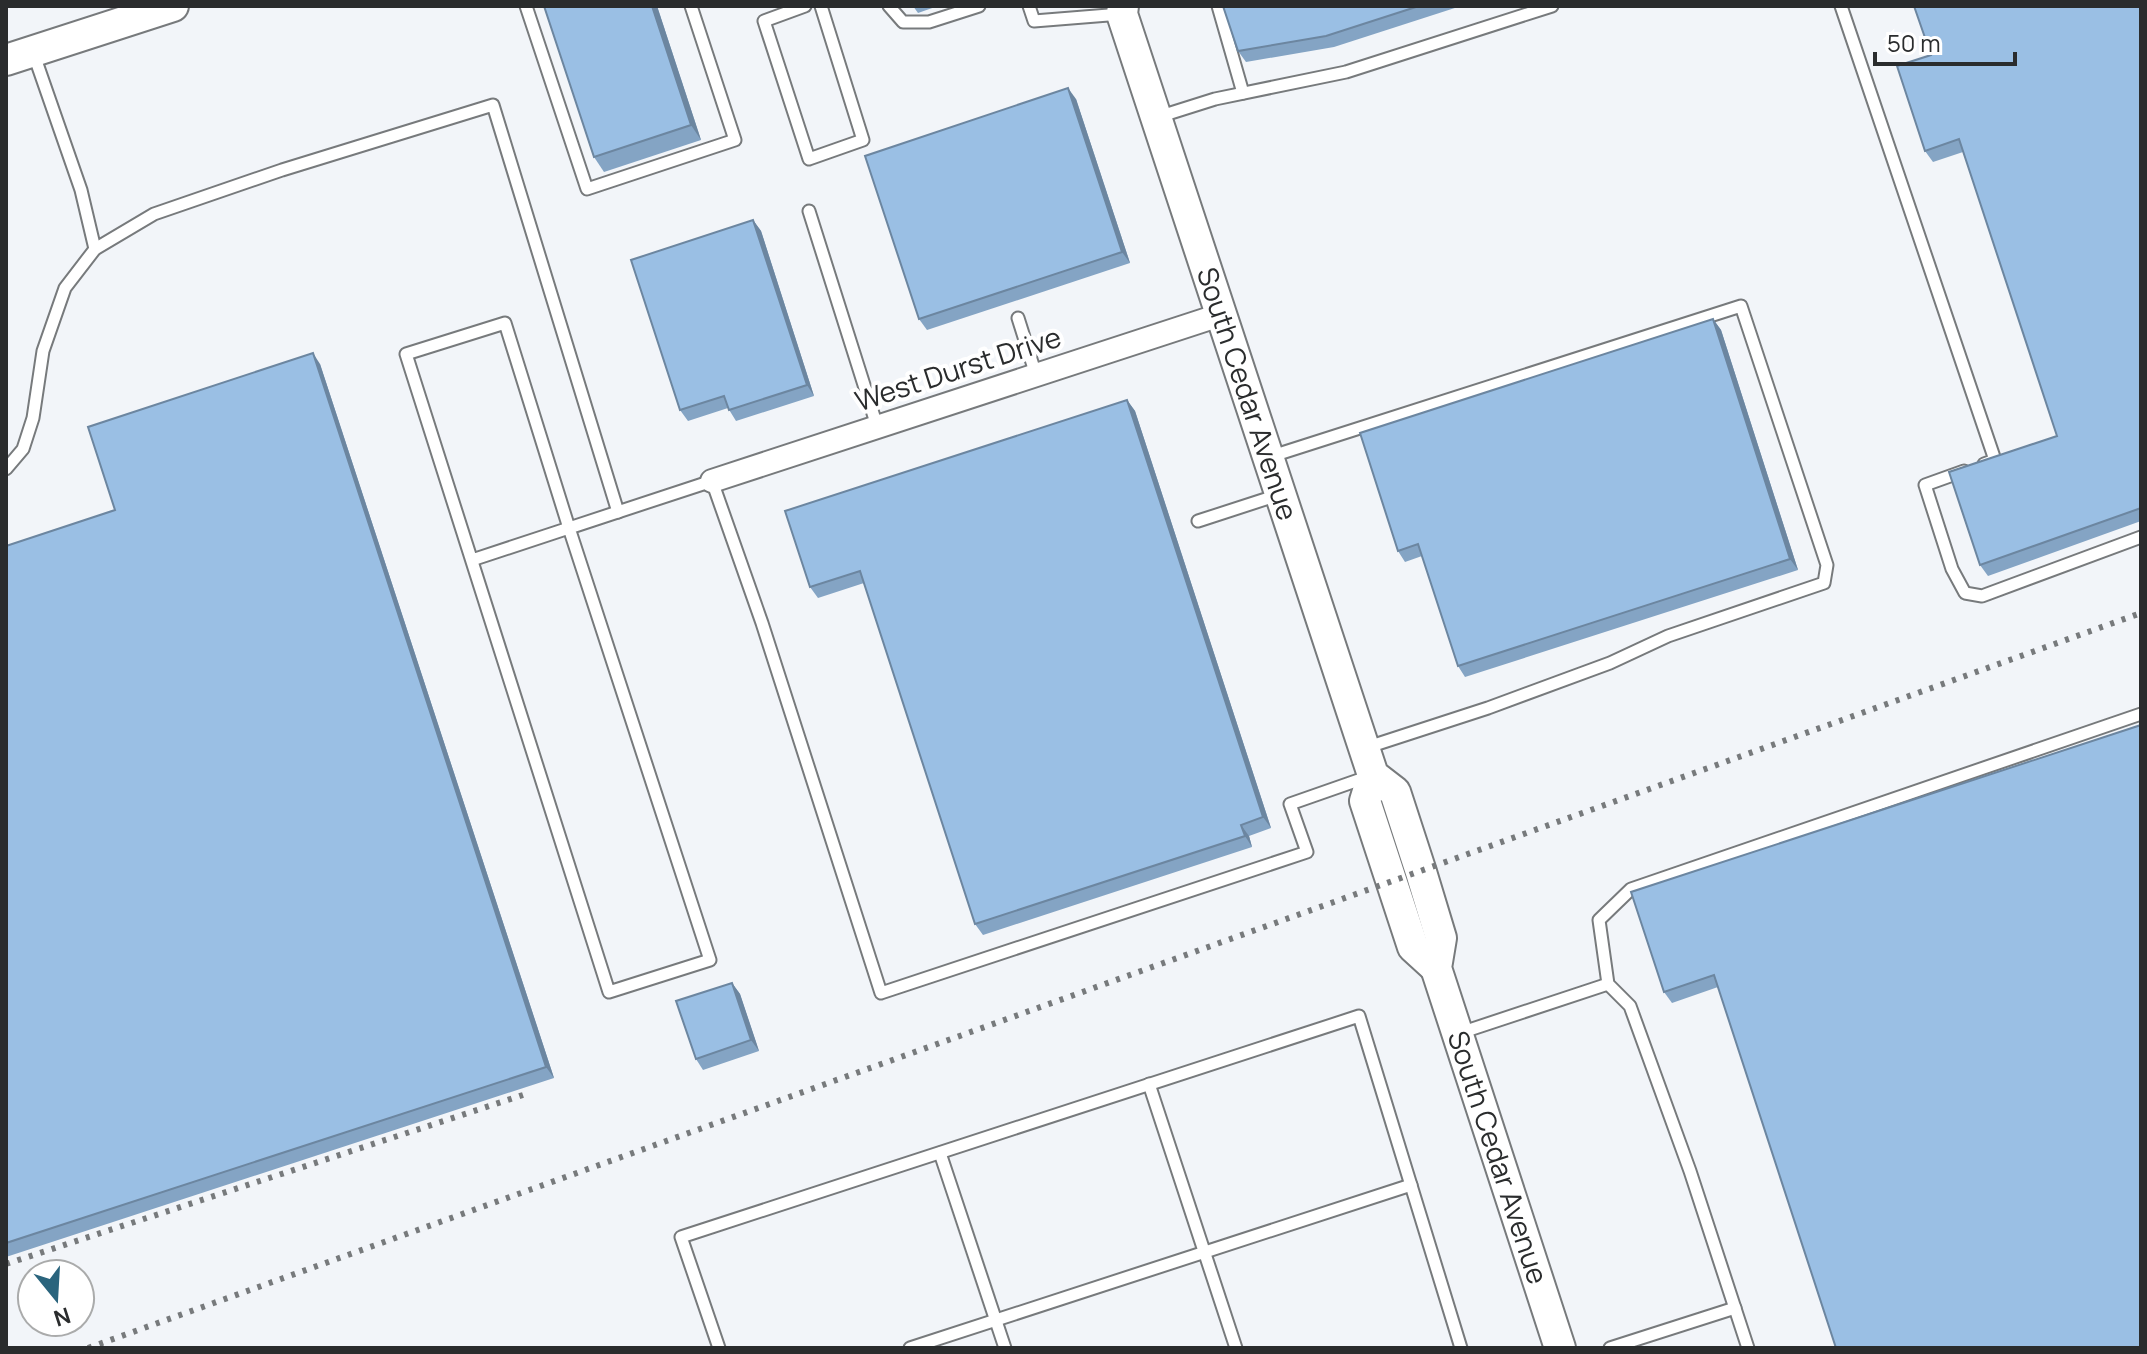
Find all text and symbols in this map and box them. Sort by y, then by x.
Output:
scale bar [1875,16,2015,66]
text: 50 m [1887,26,1941,59]
street label: South Cedar Avenue [1189,262,1308,525]
street label: West Durst Drive [850,317,1065,419]
street label: South Cedar Avenue [1440,1026,1558,1289]
north arrow [16,1258,96,1338]
text: N [50,1300,74,1334]

